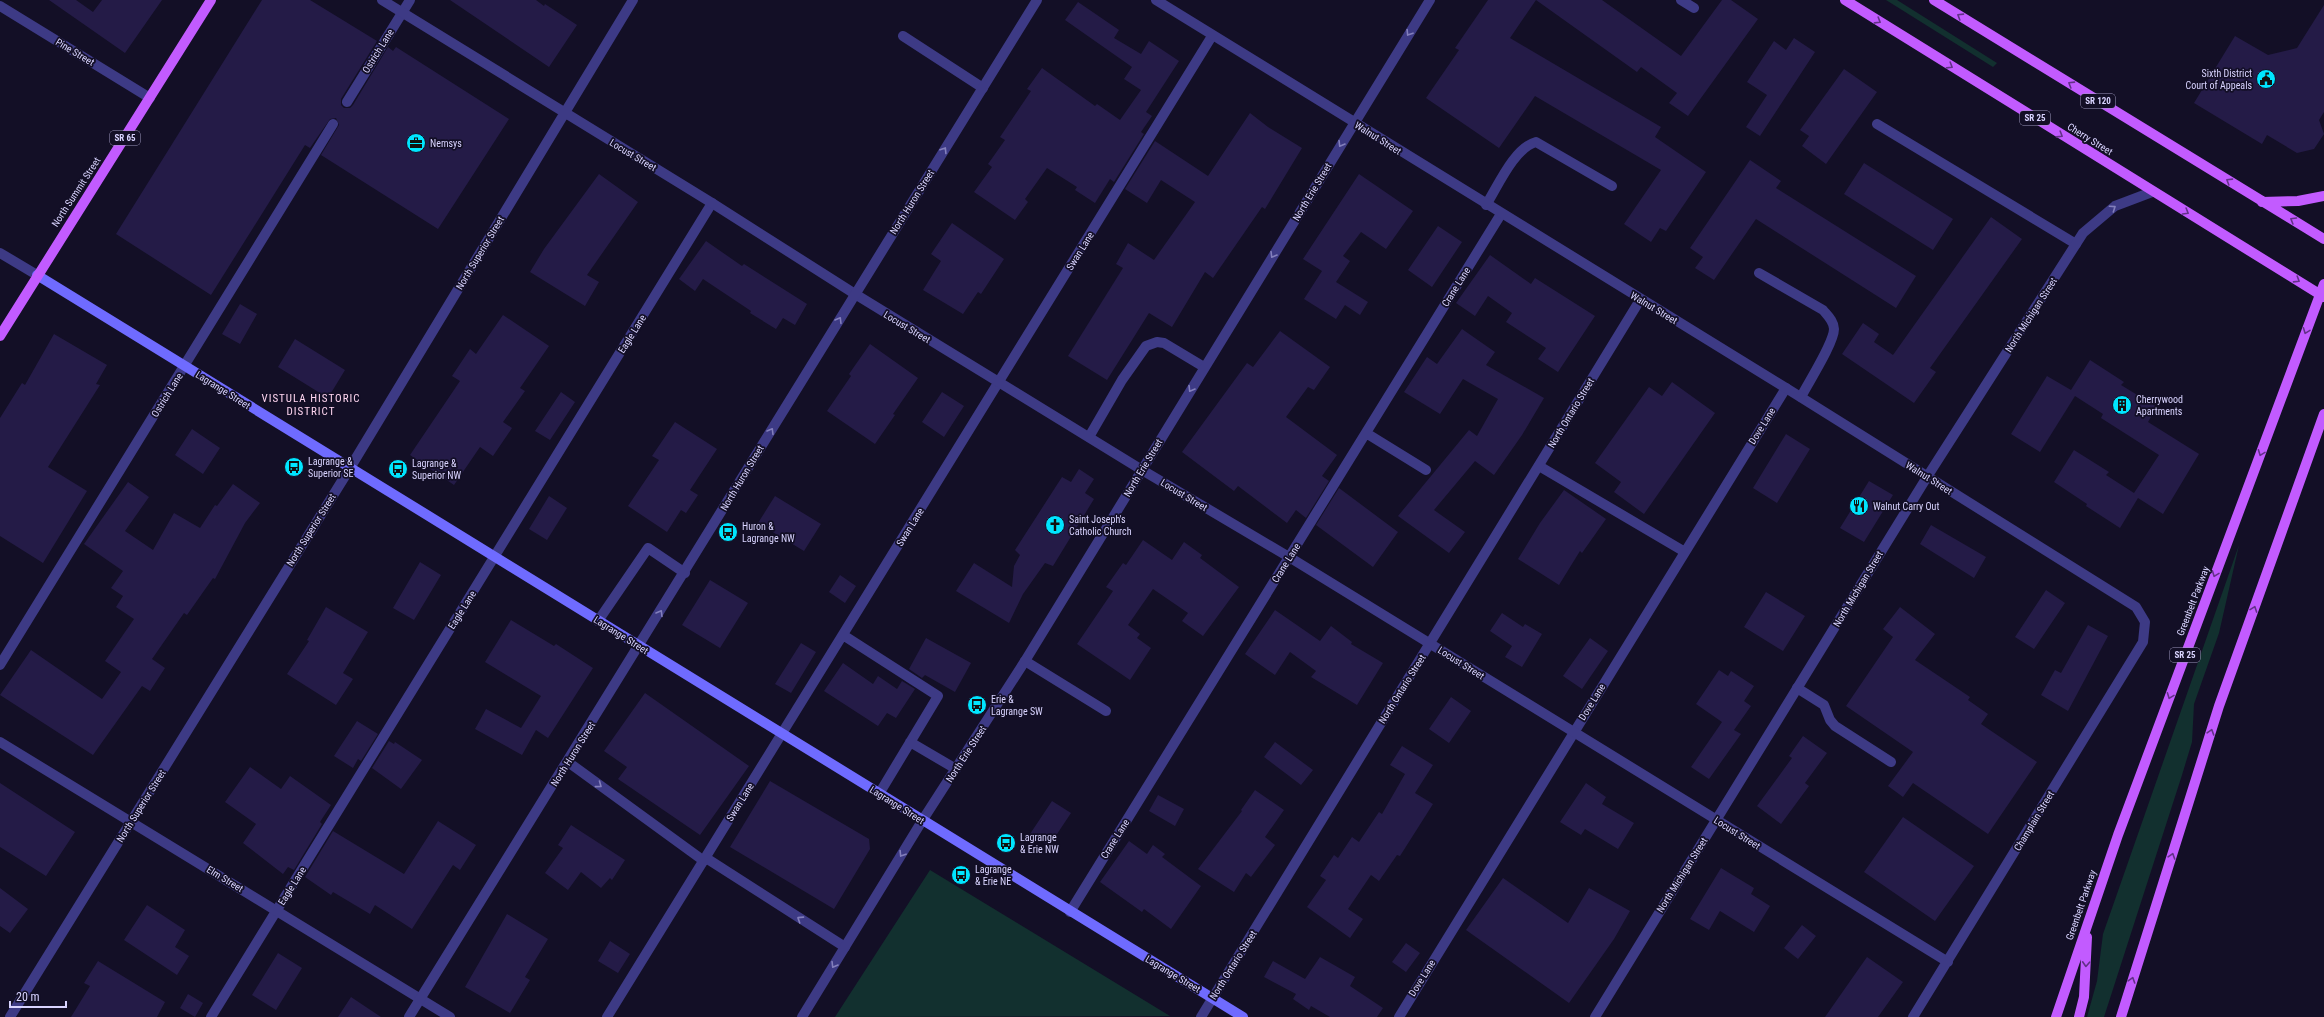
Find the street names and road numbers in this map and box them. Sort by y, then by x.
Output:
street label: Ostrich Lane [360,27,396,75]
street label: Pine Street [54,36,96,68]
road number: SR 120 [2081,94,2115,108]
road number: SR 25 [2020,111,2050,125]
street label: Walnut Street [1353,119,1403,157]
street label: Cherry Street [2065,121,2115,157]
road number: SR 65 [110,131,140,145]
street label: Locust Street [608,137,658,173]
street label: North Summit Street [49,155,103,229]
street label: North Erie Street [1290,161,1334,223]
street label: North Huron Street [888,168,936,236]
street label: North Superior Street [454,214,506,292]
street label: Swan Lane [1064,230,1096,272]
street label: Crane Lane [1440,265,1473,309]
street label: North Michigan Street [2003,276,2059,354]
street label: Walnut Street [1628,290,1680,326]
street label: Locust Street [882,309,932,345]
street label: Eagle Lane [616,313,648,355]
street label: Lagrange Street [194,369,252,411]
street label: Ostrich Lane [149,371,185,419]
street label: North Ontario Street [1546,376,1596,450]
street label: Dove Lane [1746,405,1778,446]
street label: North Erie Street [1121,437,1165,499]
street label: North Huron Street [718,443,766,513]
street label: Walnut Street [1904,459,1954,497]
street label: Locust Street [1159,477,1209,513]
street label: North Superior Street [284,492,338,568]
street label: Swan Lane [894,506,926,548]
street label: Crane Lane [1270,541,1303,585]
street label: North Michigan Street [1831,549,1885,629]
street label: Greenbelt Parkway [2175,565,2211,637]
street label: Eagle Lane [446,589,478,631]
street label: Lagrange Street [592,614,650,656]
street label: Locust Street [1436,644,1486,682]
road number: SR 25 [2170,648,2200,662]
street label: North Ontario Street [1376,652,1428,726]
street label: Dove Lane [1576,681,1608,722]
street label: North Huron Street [549,720,597,788]
street label: North Erie Street [944,724,988,784]
street label: North Superior Street [114,768,168,844]
street label: Swan Lane [724,781,756,823]
street label: Lagrange Street [868,784,926,826]
street label: Champlain Street [2012,789,2056,853]
street label: Locust Street [1712,814,1762,852]
street label: Crane Lane [1099,817,1132,861]
street label: North Michigan Street [1654,835,1710,915]
street label: Elm Street [205,864,245,894]
street label: Eagle Lane [276,865,308,907]
street label: Greenbelt Parkway [2064,868,2098,942]
street label: North Ontario Street [1207,928,1259,1002]
street label: Lagrange Street [1143,953,1203,995]
street label: Dove Lane [1406,957,1438,998]

